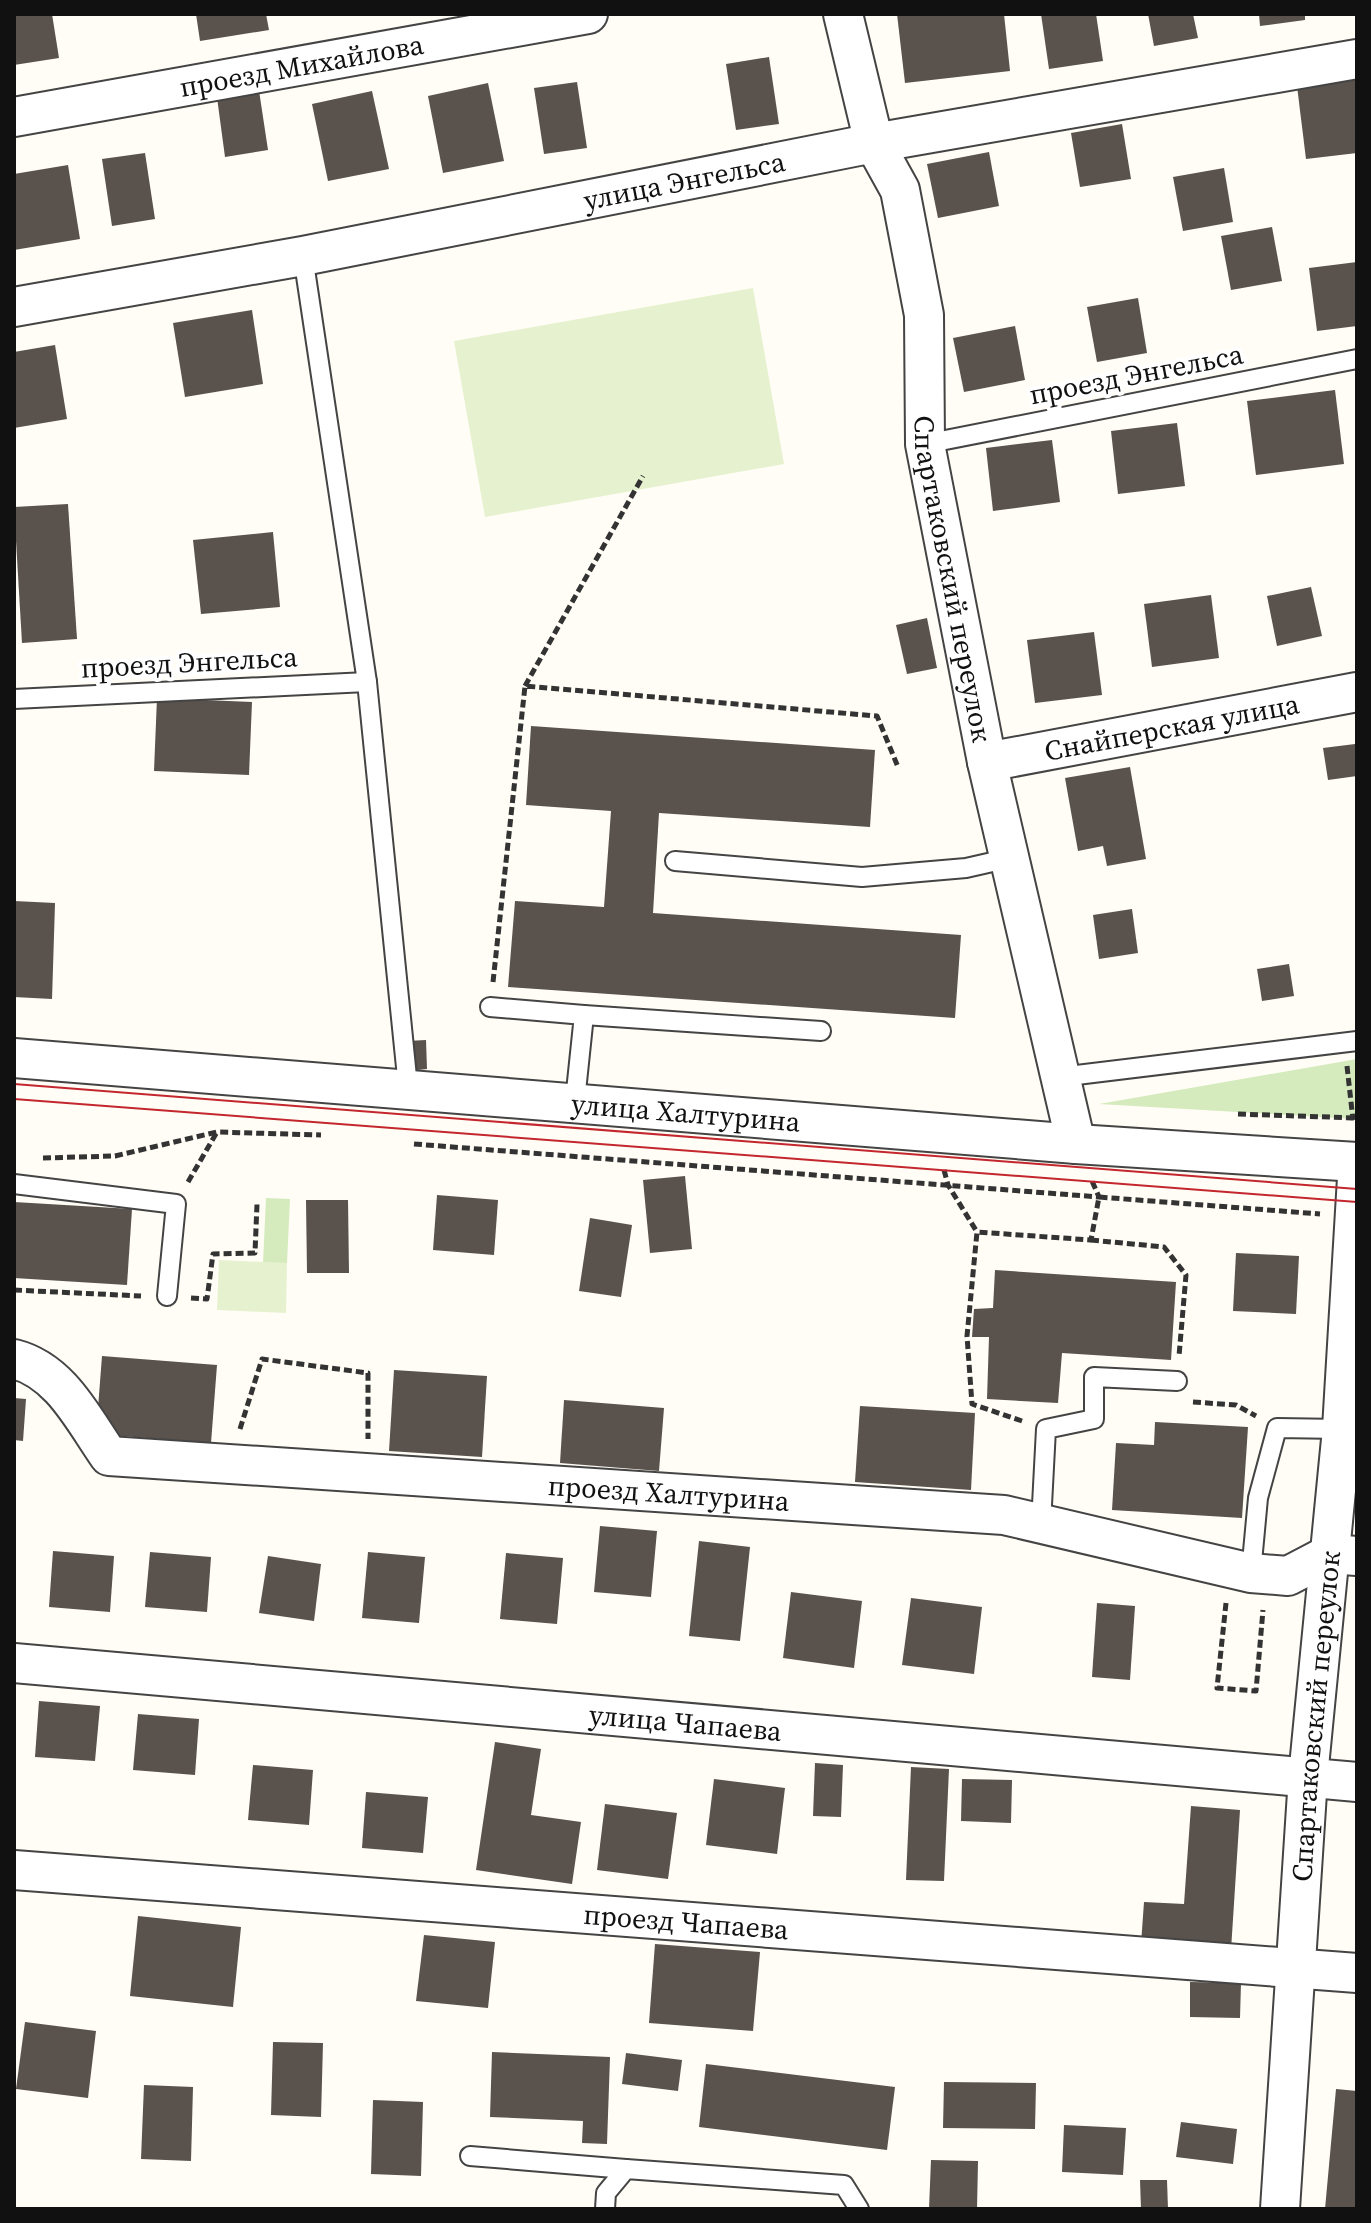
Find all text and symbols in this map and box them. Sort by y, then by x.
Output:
street label: проезд Михайлова [176,25,427,106]
street label: улица Энгельса [580,142,789,219]
street label: проезд Энгельса [1026,335,1247,413]
street label: Спартаковский переулок [906,415,1002,746]
street label: проезд Энгельса [80,637,299,687]
street label: Снайперская улица [1041,684,1303,770]
street label: улица Халтурина [570,1084,802,1141]
street label: проезд Халтурина [547,1466,791,1520]
street label: Спартаковский переулок [1282,1549,1349,1883]
street label: улица Чапаева [587,1695,784,1750]
street label: проезд Чапаева [582,1895,791,1948]

